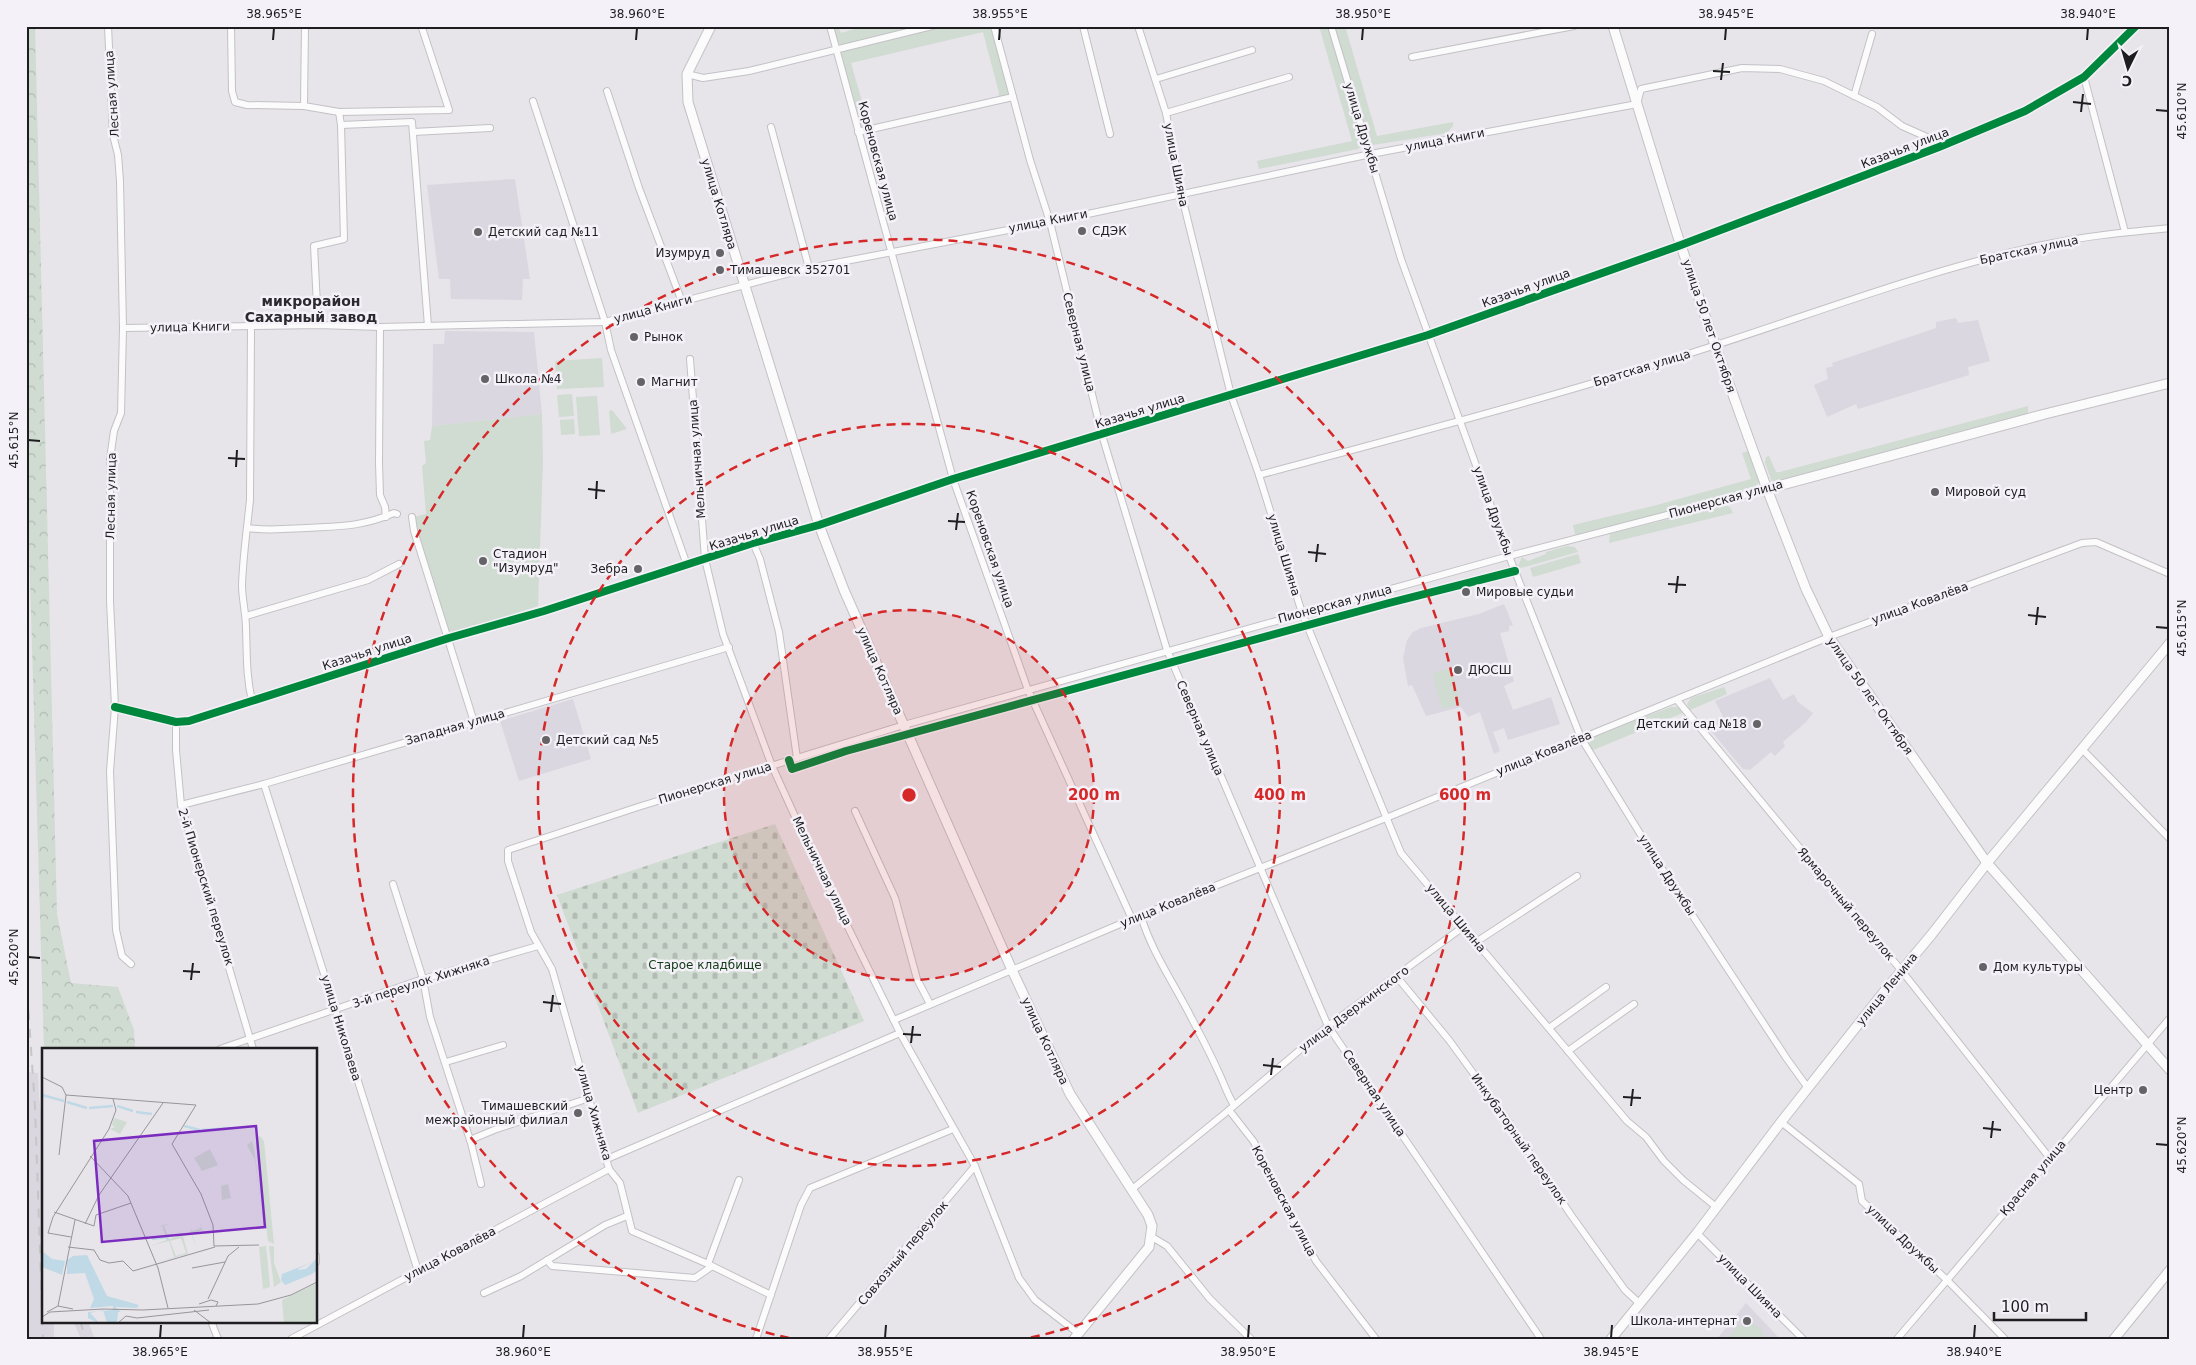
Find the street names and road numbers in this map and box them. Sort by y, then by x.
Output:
street label: Лесная улица [102,50,122,138]
street label: улица Дружбы [1342,81,1382,175]
street label: Кореновская улица [855,100,901,222]
street label: улица Шияна [1161,122,1191,208]
street label: улица Книги [1404,125,1486,155]
street label: Казачья улица [1859,125,1951,171]
street label: улица Котляра [698,157,740,251]
street label: улица Книги [1007,206,1089,236]
street label: Братская улица [1978,233,2080,267]
street label: улица 50 лет Октября [1680,258,1738,394]
street label: Казачья улица [1480,266,1572,310]
street label: Северная улица [1060,291,1098,393]
street label: улица Книги [612,292,694,326]
street label: улица Книги [150,319,230,335]
street label: Братская улица [1592,347,1692,389]
street label: Казачья улица [1094,391,1186,431]
street label: Мельничная улица [686,399,708,519]
street label: Лесная улица [103,452,119,540]
street label: улица Дружбы [1470,465,1516,557]
street label: Пионерская улица [1668,477,1784,521]
street label: Кореновская улица [963,488,1017,610]
street label: улица Шияна [1265,512,1303,598]
street label: Казачья улица [708,513,800,553]
street label: улица Ковалёва [1870,579,1970,627]
street label: Пионерская улица [1277,582,1393,626]
street label: улица Котляра [854,625,906,717]
street label: Казачья улица [321,631,413,673]
street label: улица 50 лет Октября [1824,635,1916,757]
street label: Северная улица [1174,678,1226,778]
street label: Западная улица [404,706,506,748]
street label: улица Ковалёва [1494,727,1594,779]
street label: Пионерская улица [657,759,773,807]
street label: 2-й Пионерский переулок [175,807,237,967]
street label: Мельничная улица [790,814,854,928]
street label: улица Дружбы [1636,832,1698,918]
street label: Ярмарочный переулок [1795,845,1897,963]
street label: улица Ковалёва [1118,879,1218,931]
street label: улица Шияна [1423,881,1489,955]
street label: улица Ленина [1854,950,1920,1028]
street label: 3-й переулок Хижняка [351,953,491,1011]
street label: улица Дзержинского [1296,963,1412,1055]
street label: улица Николаева [318,973,364,1083]
street label: улица Котляра [1019,995,1071,1087]
street label: Северная улица [1340,1047,1408,1139]
street label: улица Хижняка [574,1064,614,1162]
street label: Инкубаторный переулок [1468,1071,1570,1207]
street label: Красная улица [1997,1137,2069,1219]
street label: Кореновская улица [1249,1143,1319,1259]
street label: Совхозный переулок [855,1198,951,1308]
street label: улица Дружбы [1864,1202,1942,1276]
street label: улица Ковалёва [402,1224,498,1284]
street label: улица Шияна [1715,1251,1785,1321]

